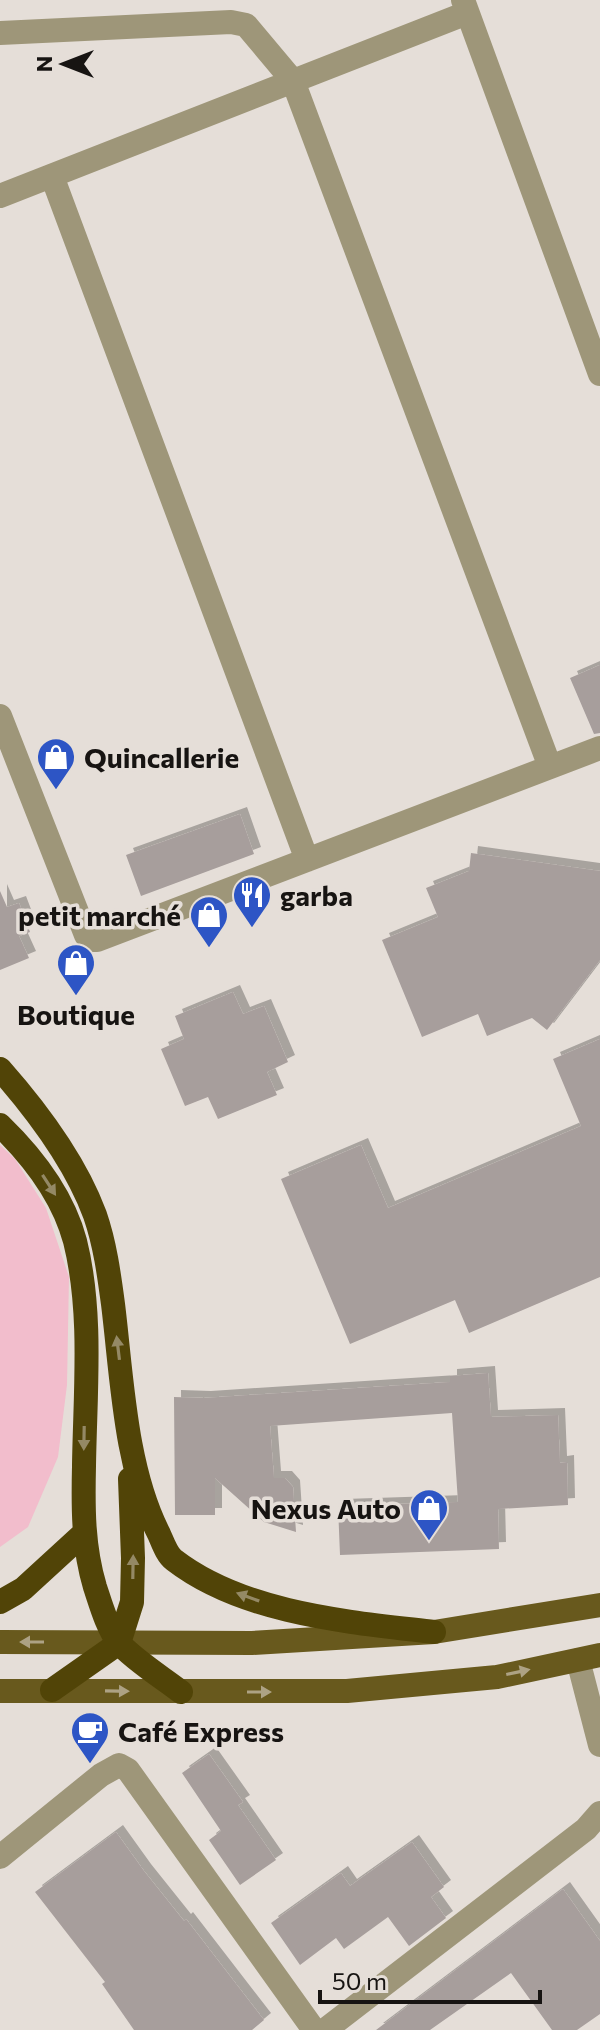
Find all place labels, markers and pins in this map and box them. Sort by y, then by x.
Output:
shop icon: Quincallerie [35,736,77,791]
place label: Quincallerie [84,740,239,774]
restaurant icon: garba [231,874,273,929]
place label: garba [280,878,353,912]
shop icon: petit marché [188,894,230,949]
place label: petit marché [18,898,181,932]
shop icon: Boutique [55,942,97,997]
place label: Boutique [17,997,135,1031]
shop icon: Nexus Auto [408,1487,450,1542]
place label: Nexus Auto [251,1491,401,1525]
cafe icon: Café Express [69,1710,111,1765]
place label: Café Express [118,1714,284,1748]

